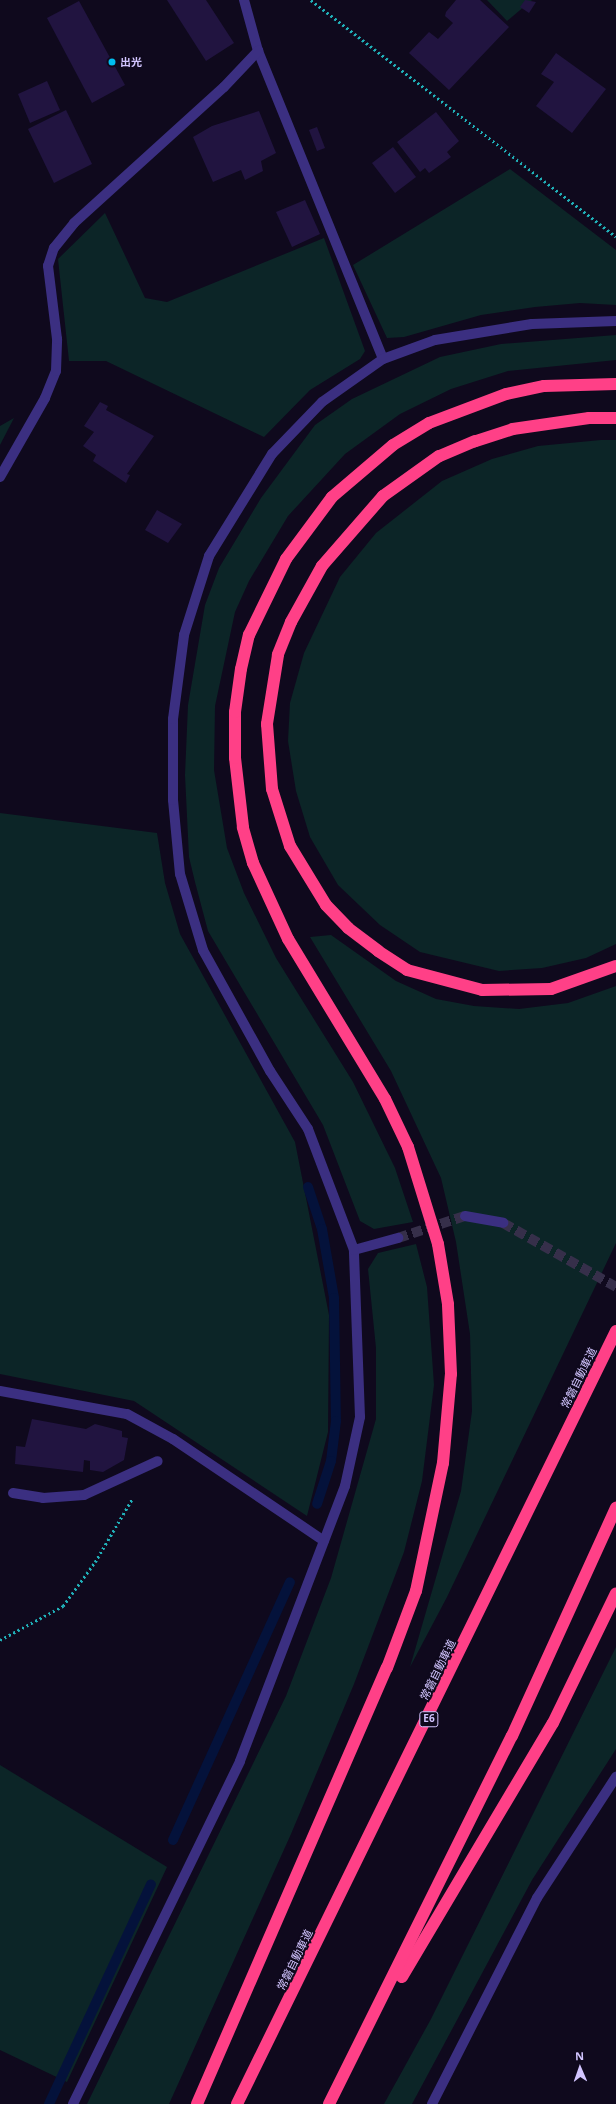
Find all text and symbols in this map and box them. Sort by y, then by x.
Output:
place label: 出光 [120,55,142,69]
marker: 出光 [107,57,117,67]
street label: 常磐自動車道 [559,1345,599,1411]
street label: 常磐自動車道 [418,1637,458,1703]
road number: E6 [419,1711,439,1727]
street label: 常磐自動車道 [275,1927,315,1993]
north arrow [560,2048,600,2088]
text: N [575,2048,584,2063]

